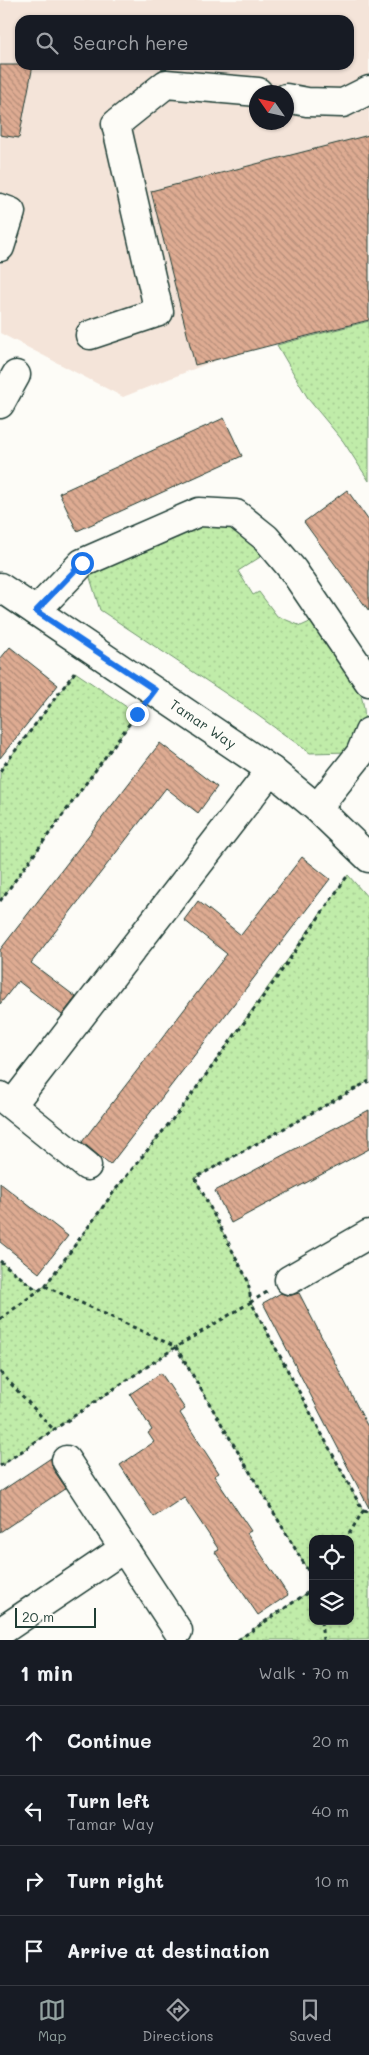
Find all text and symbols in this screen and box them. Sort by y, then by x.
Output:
search box [15,15,354,70]
icon: search [33,29,61,57]
text: Search here [73,30,189,55]
north arrow [249,85,294,130]
route start [71,552,94,575]
street label: Tamar Way [166,694,240,753]
route end [126,703,149,726]
map controls [309,1535,354,1625]
button: locate [309,1535,354,1580]
button: layers [309,1580,354,1625]
scale bar [15,1605,96,1628]
text: 20 m [22,1607,54,1626]
text: 1 min [20,1659,73,1686]
text: Walk · 70 m [259,1662,349,1683]
icon: ahead [20,1727,48,1755]
text: Continue [67,1728,152,1753]
text: 20 m [312,1730,349,1751]
text: Turn left [67,1788,150,1813]
icon: left [20,1797,48,1825]
text: 40 m [312,1800,349,1821]
text: Tamar Way [67,1813,154,1834]
icon: right [20,1867,48,1895]
text: Turn right [67,1868,164,1893]
text: 10 m [314,1870,349,1891]
icon: arrive [20,1937,48,1965]
text: Arrive at destination [67,1938,270,1963]
tab: Map [38,1996,66,2045]
tab: Directions [142,1996,214,2045]
tab: Saved [289,1996,331,2045]

